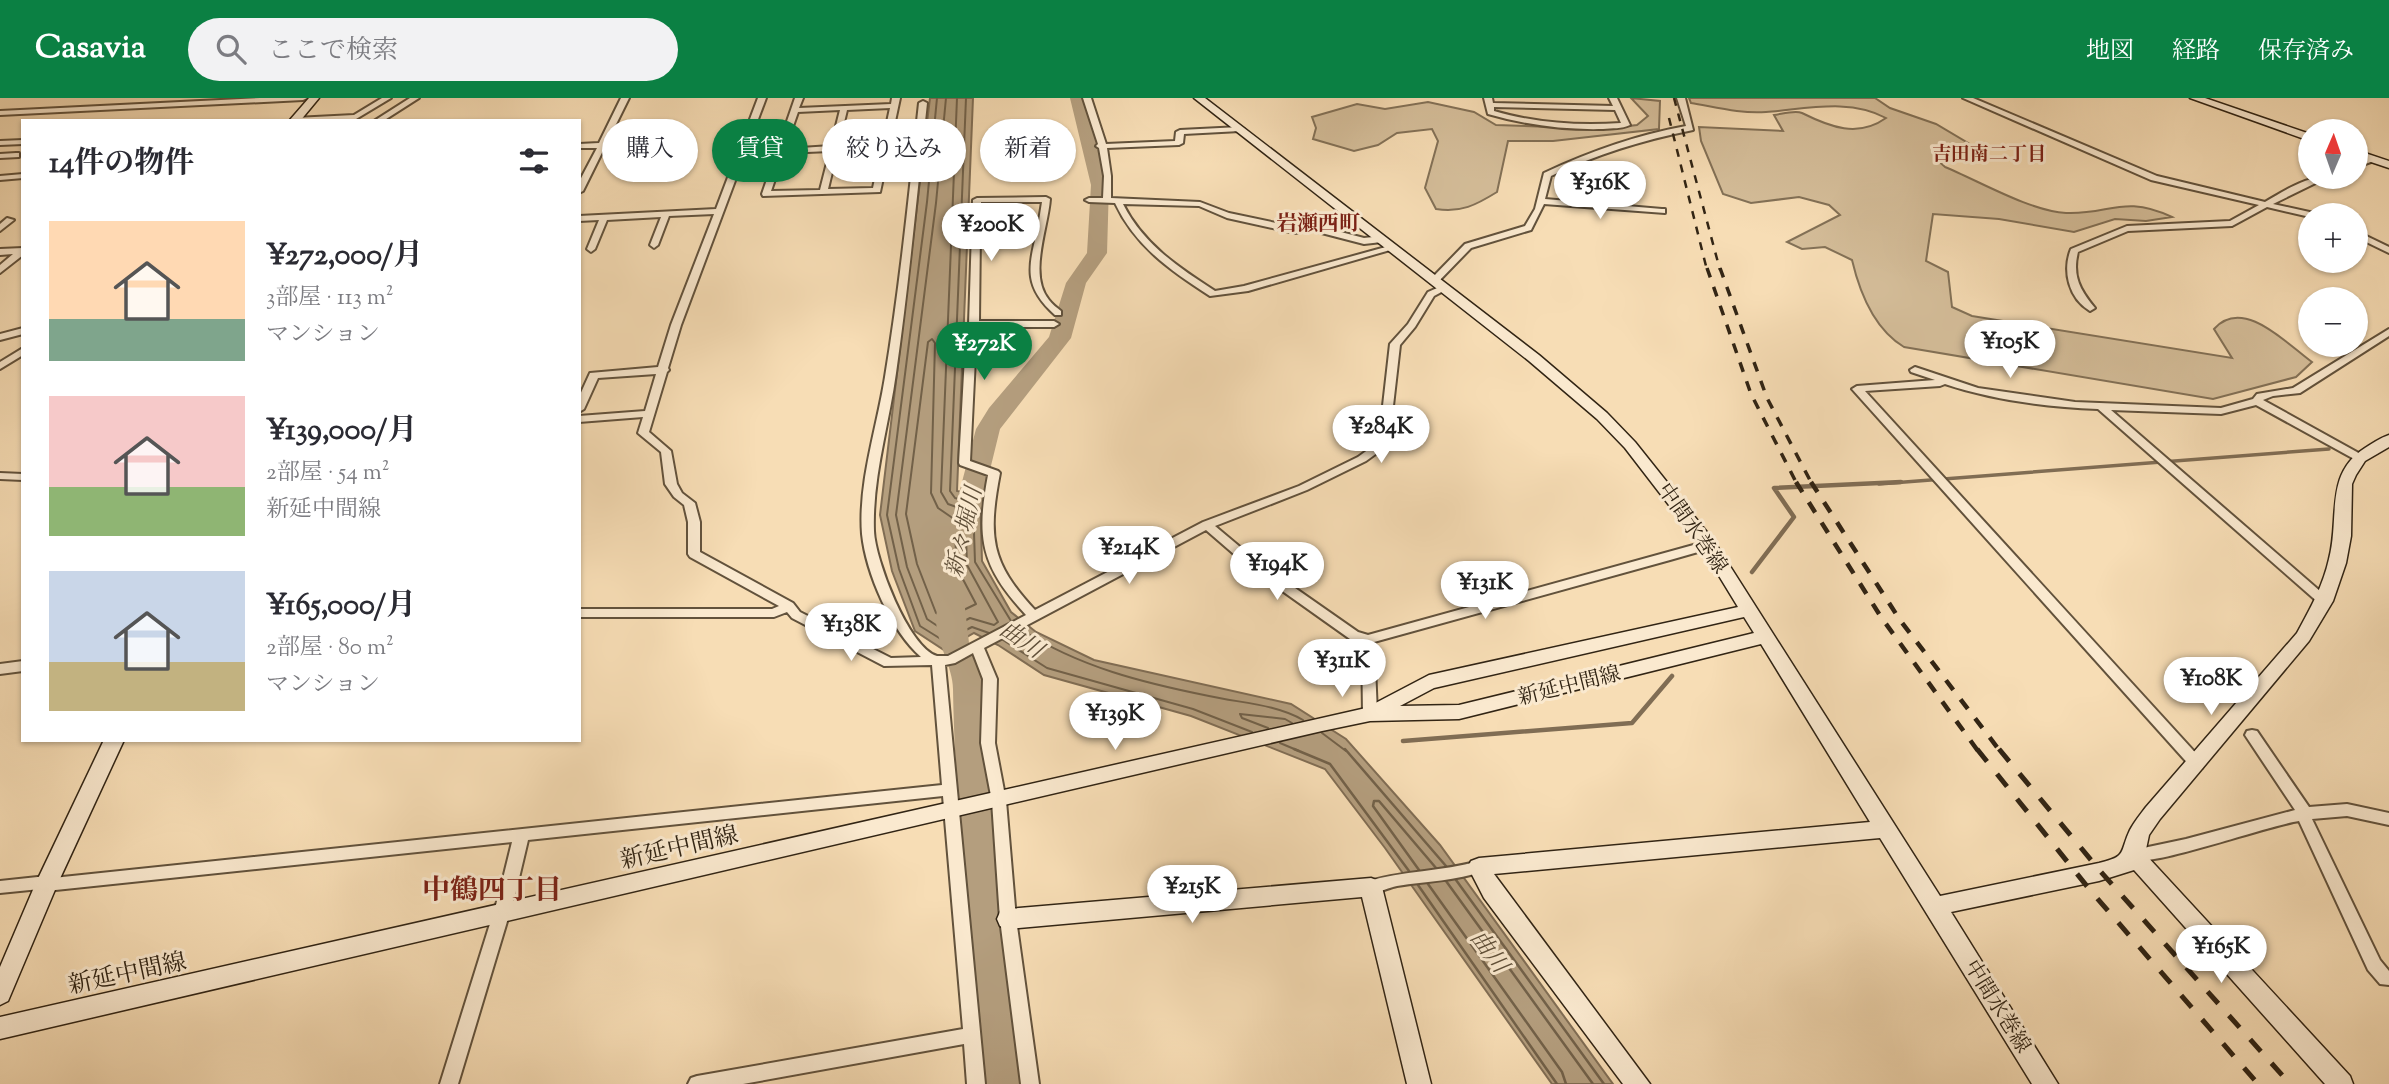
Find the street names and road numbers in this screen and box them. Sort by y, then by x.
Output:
street label: 中間水巻線 [1649,478,1734,581]
street label: 新延中間線 [1515,660,1624,714]
street label: 新延中間線 [617,819,742,879]
street label: 新延中間線 [65,946,190,1004]
street label: 中間水巻線 [1956,955,2037,1060]

